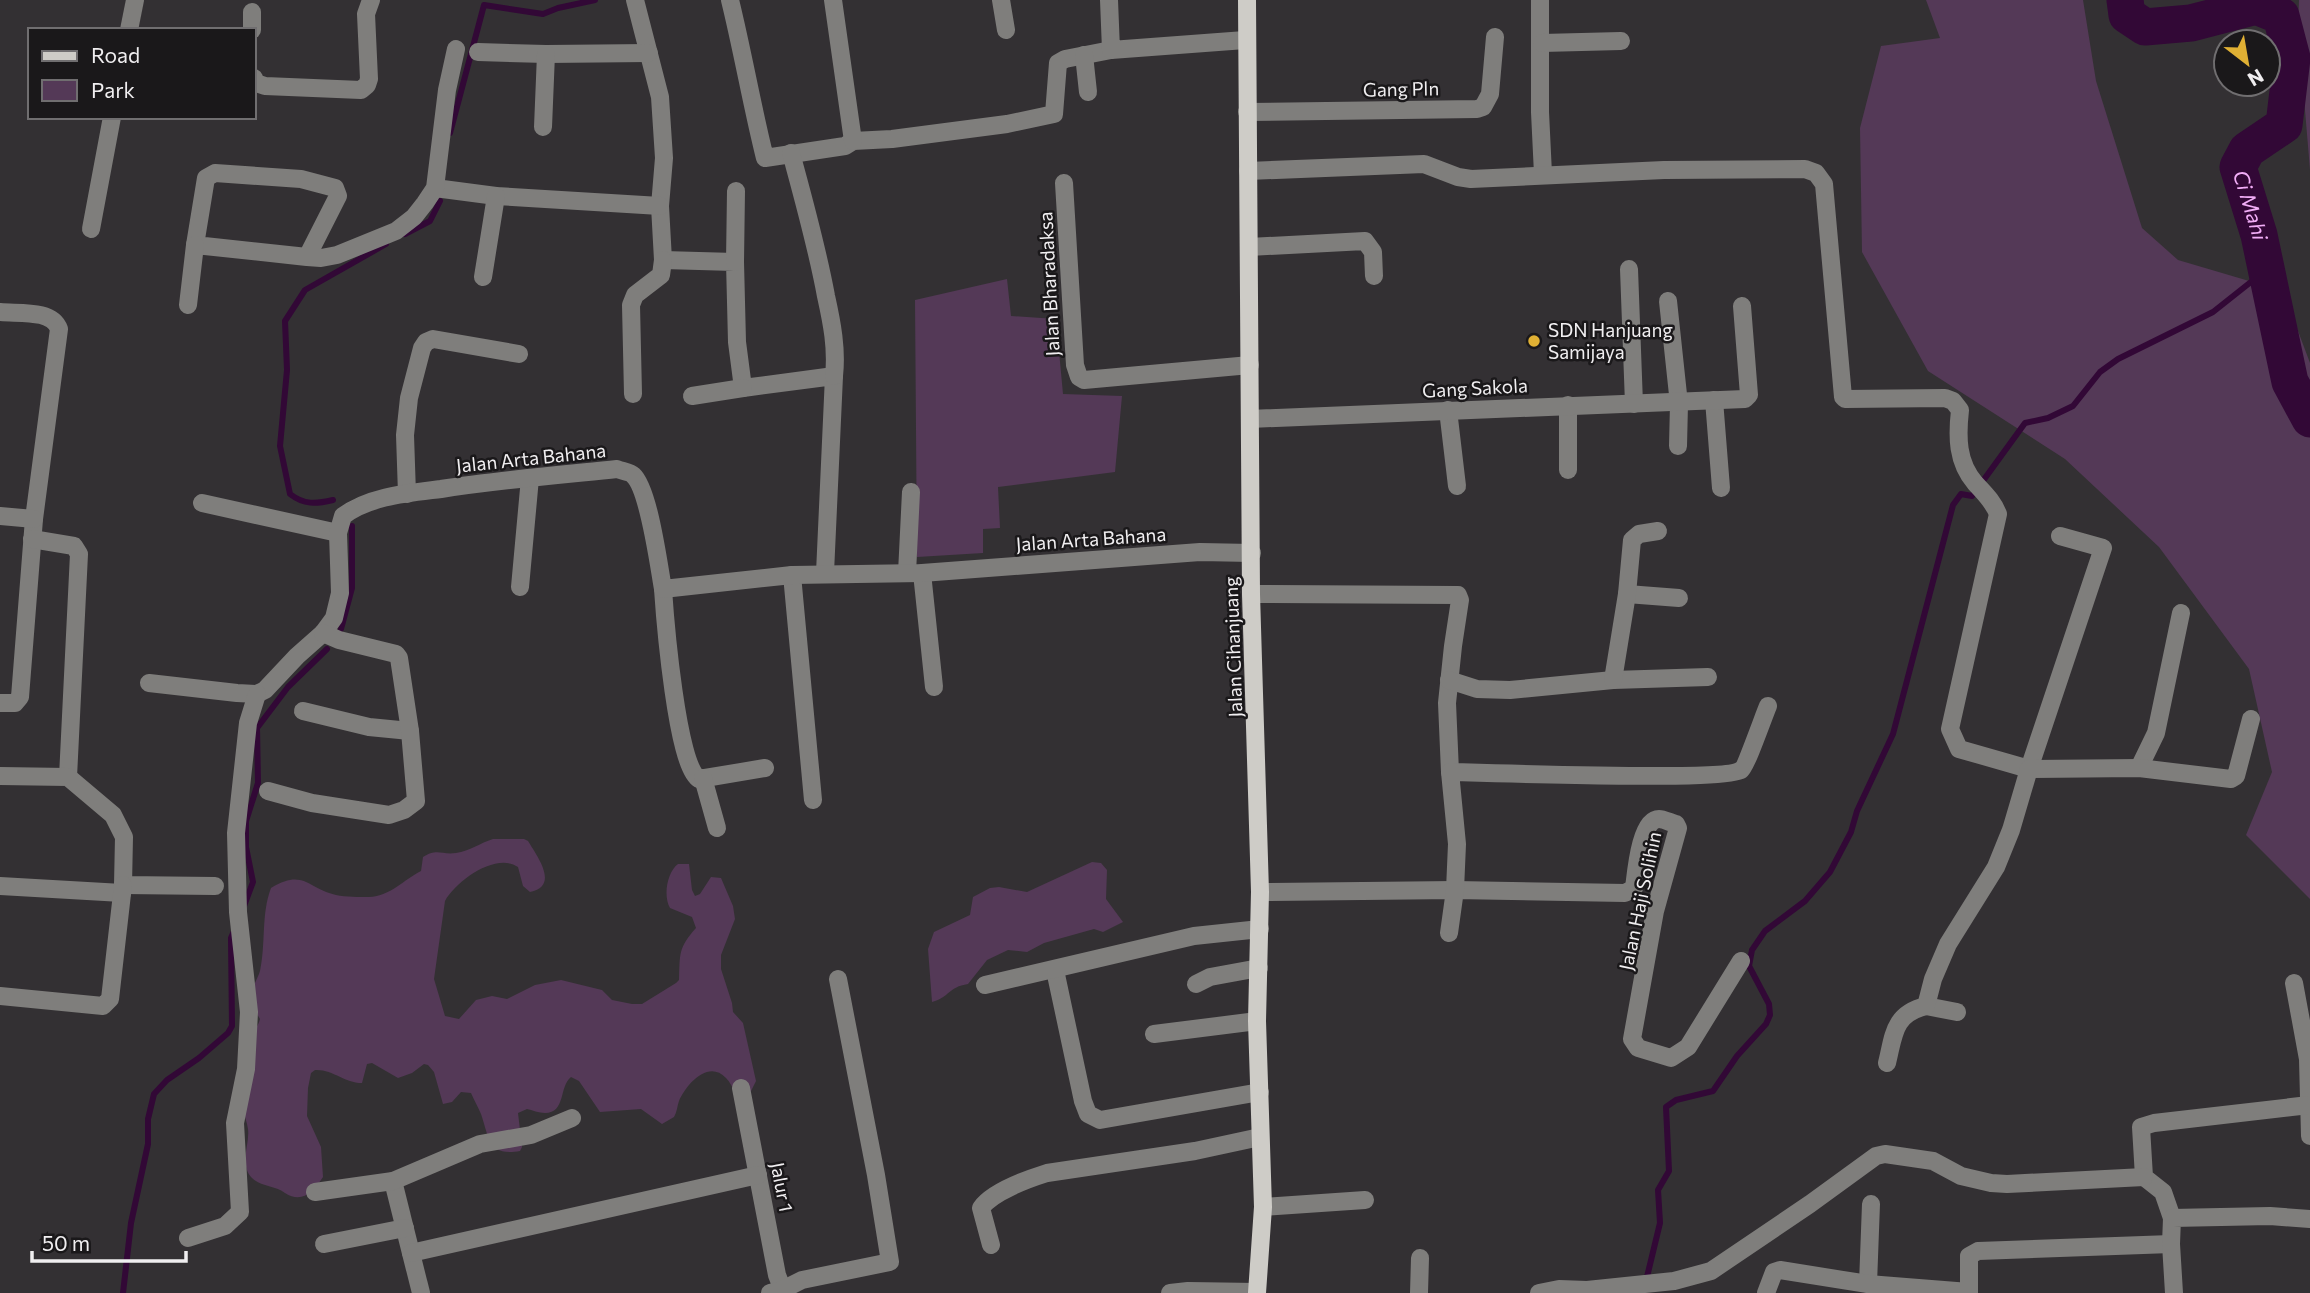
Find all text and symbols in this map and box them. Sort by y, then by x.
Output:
legend [28,28,256,119]
north arrow [2212,28,2282,98]
text: Road [91,42,140,67]
text: N [2244,64,2268,92]
street label: Gang Pln [1363,76,1439,101]
text: Park [91,77,135,102]
water label: Ci Mahi [2229,167,2274,243]
street label: Jalan Bharadaksa [1033,211,1064,357]
place label: SDN Hanjuang Samijaya [1548,318,1673,363]
marker: SDN Hanjuang Samijaya [1526,333,1542,349]
street label: Gang Sakola [1422,373,1528,402]
street label: Jalan Arta Bahana [455,438,607,477]
street label: Jalan Arta Bahana [1015,522,1167,555]
street label: Jalan Cihanjuang [1219,576,1246,718]
street label: Jalan Haji Solihin [1614,829,1665,972]
street label: Jalur 1 [766,1160,799,1214]
scale bar [32,1220,186,1264]
text: 50 m [42,1230,90,1255]

